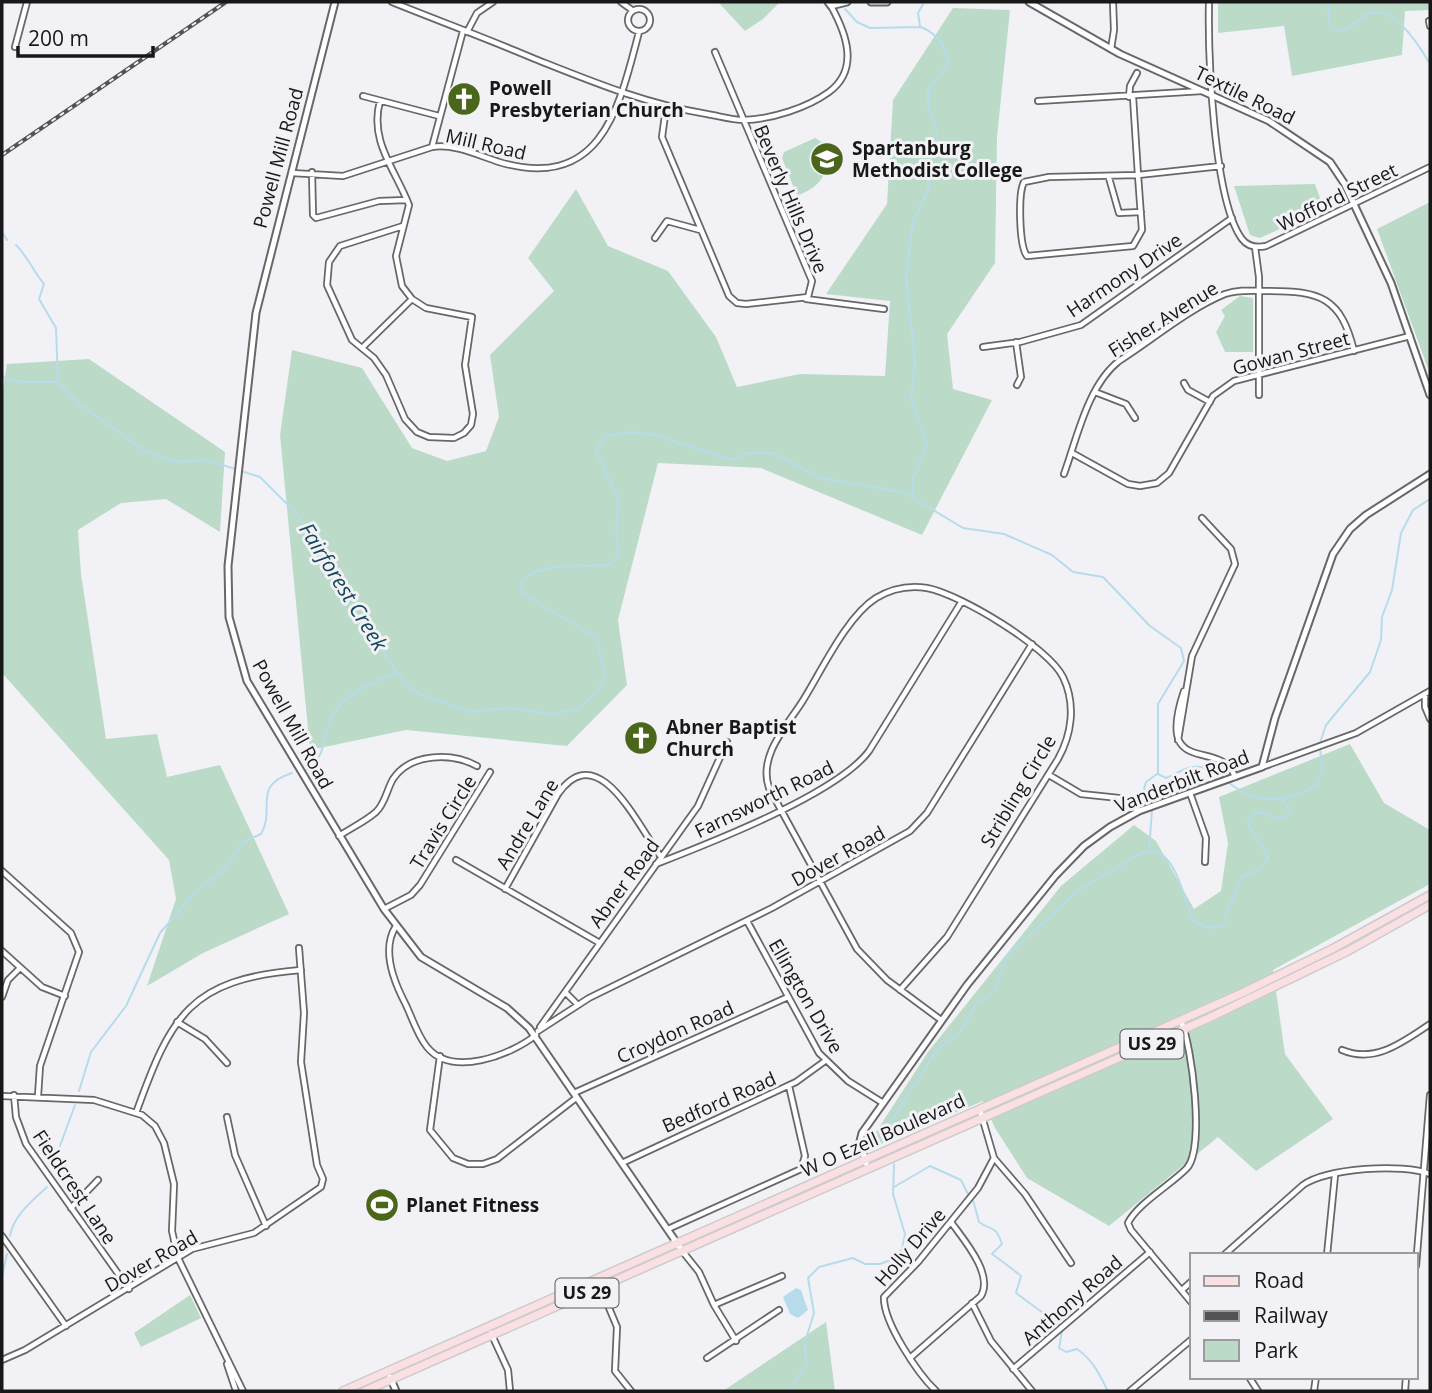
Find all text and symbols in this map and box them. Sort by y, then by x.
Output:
scale bar [18,14,152,58]
text: 200 m [28,24,89,52]
street label: Textile Road [1191,60,1299,130]
place label: Powell Presbyterian Church [489,75,684,123]
church icon: Powell Presbyterian Church [445,80,483,118]
street label: Powell Mill Road [247,85,309,231]
street label: Beverly Hills Drive [748,121,834,277]
street label: Mill Road [443,122,529,166]
place label: Spartanburg Methodist College [852,135,1023,183]
school or university icon: Spartanburg Methodist College [808,140,846,178]
street label: Wofford Street [1273,157,1402,237]
street label: Harmony Drive [1061,227,1187,323]
street label: Fisher Avenue [1103,275,1223,363]
street label: Gowan Street [1230,325,1353,381]
water label: Fairforest Creek [293,517,395,656]
street label: Powell Mill Road [247,654,339,794]
place label: Abner Baptist Church [666,714,796,762]
church icon: Abner Baptist Church [622,719,660,757]
street label: Stribling Circle [974,730,1062,852]
street label: Vanderbilt Road [1111,743,1253,819]
street label: Farnsworth Road [690,754,838,844]
street label: Travis Circle [404,770,482,874]
street label: Andre Lane [490,774,564,874]
street label: Dover Road [786,820,890,892]
street label: Abner Road [583,833,665,933]
street label: Ellington Drive [763,934,849,1058]
street label: Croydon Road [612,995,738,1069]
road number: US 29 [1120,1030,1184,1058]
street label: Bedford Road [658,1065,780,1139]
street label: W O Ezell Boulevard [797,1087,969,1183]
street label: Fieldcrest Lane [27,1125,123,1249]
sports icon: Planet Fitness [363,1186,401,1224]
place label: Planet Fitness [406,1192,539,1218]
street label: Holly Drive [869,1202,951,1292]
street label: Dover Road [100,1224,202,1298]
street label: Anthony Road [1016,1249,1128,1351]
legend [1190,1253,1418,1379]
text: Road [1254,1266,1304,1294]
road number: US 29 [556,1278,618,1308]
text: Railway [1254,1301,1328,1329]
text: Park [1254,1336,1298,1364]

